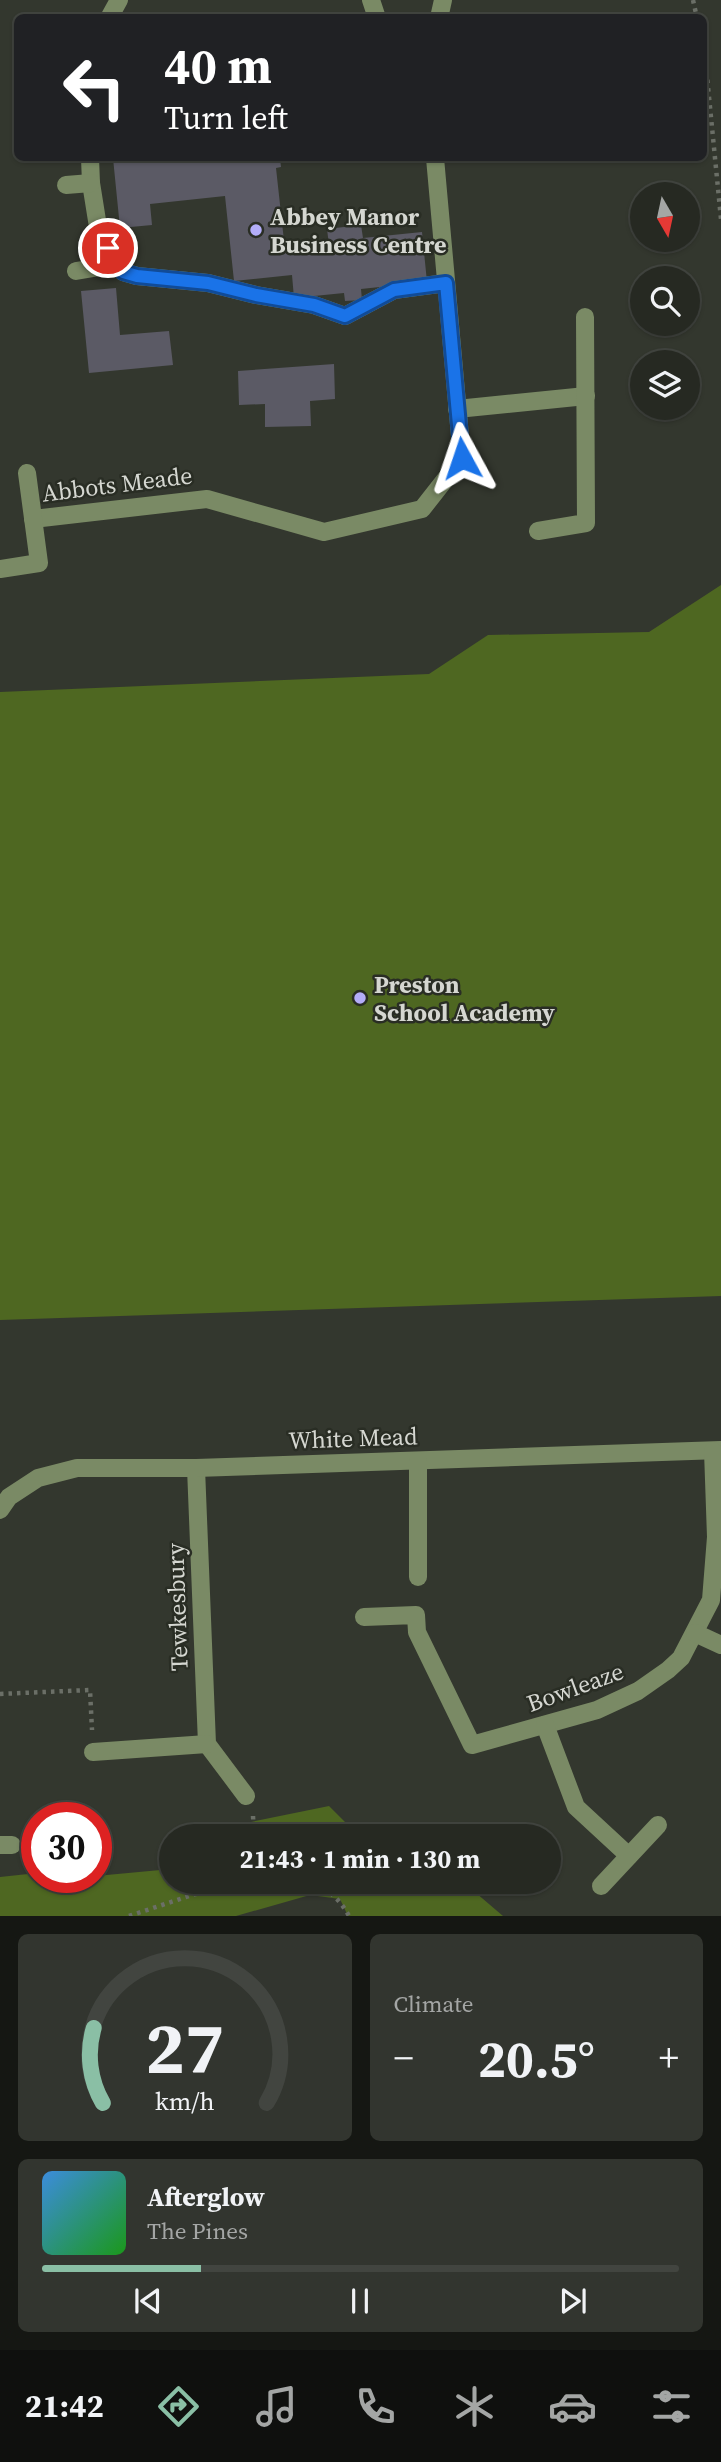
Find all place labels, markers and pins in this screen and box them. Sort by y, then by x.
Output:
place label: Abbey Manor Business Centre [270,200,447,261]
pin [78,218,138,278]
marker: Abbey Manor Business Centre [248,222,264,238]
place label: Preston School Academy [374,968,555,1029]
marker: Preston School Academy [352,990,368,1006]

